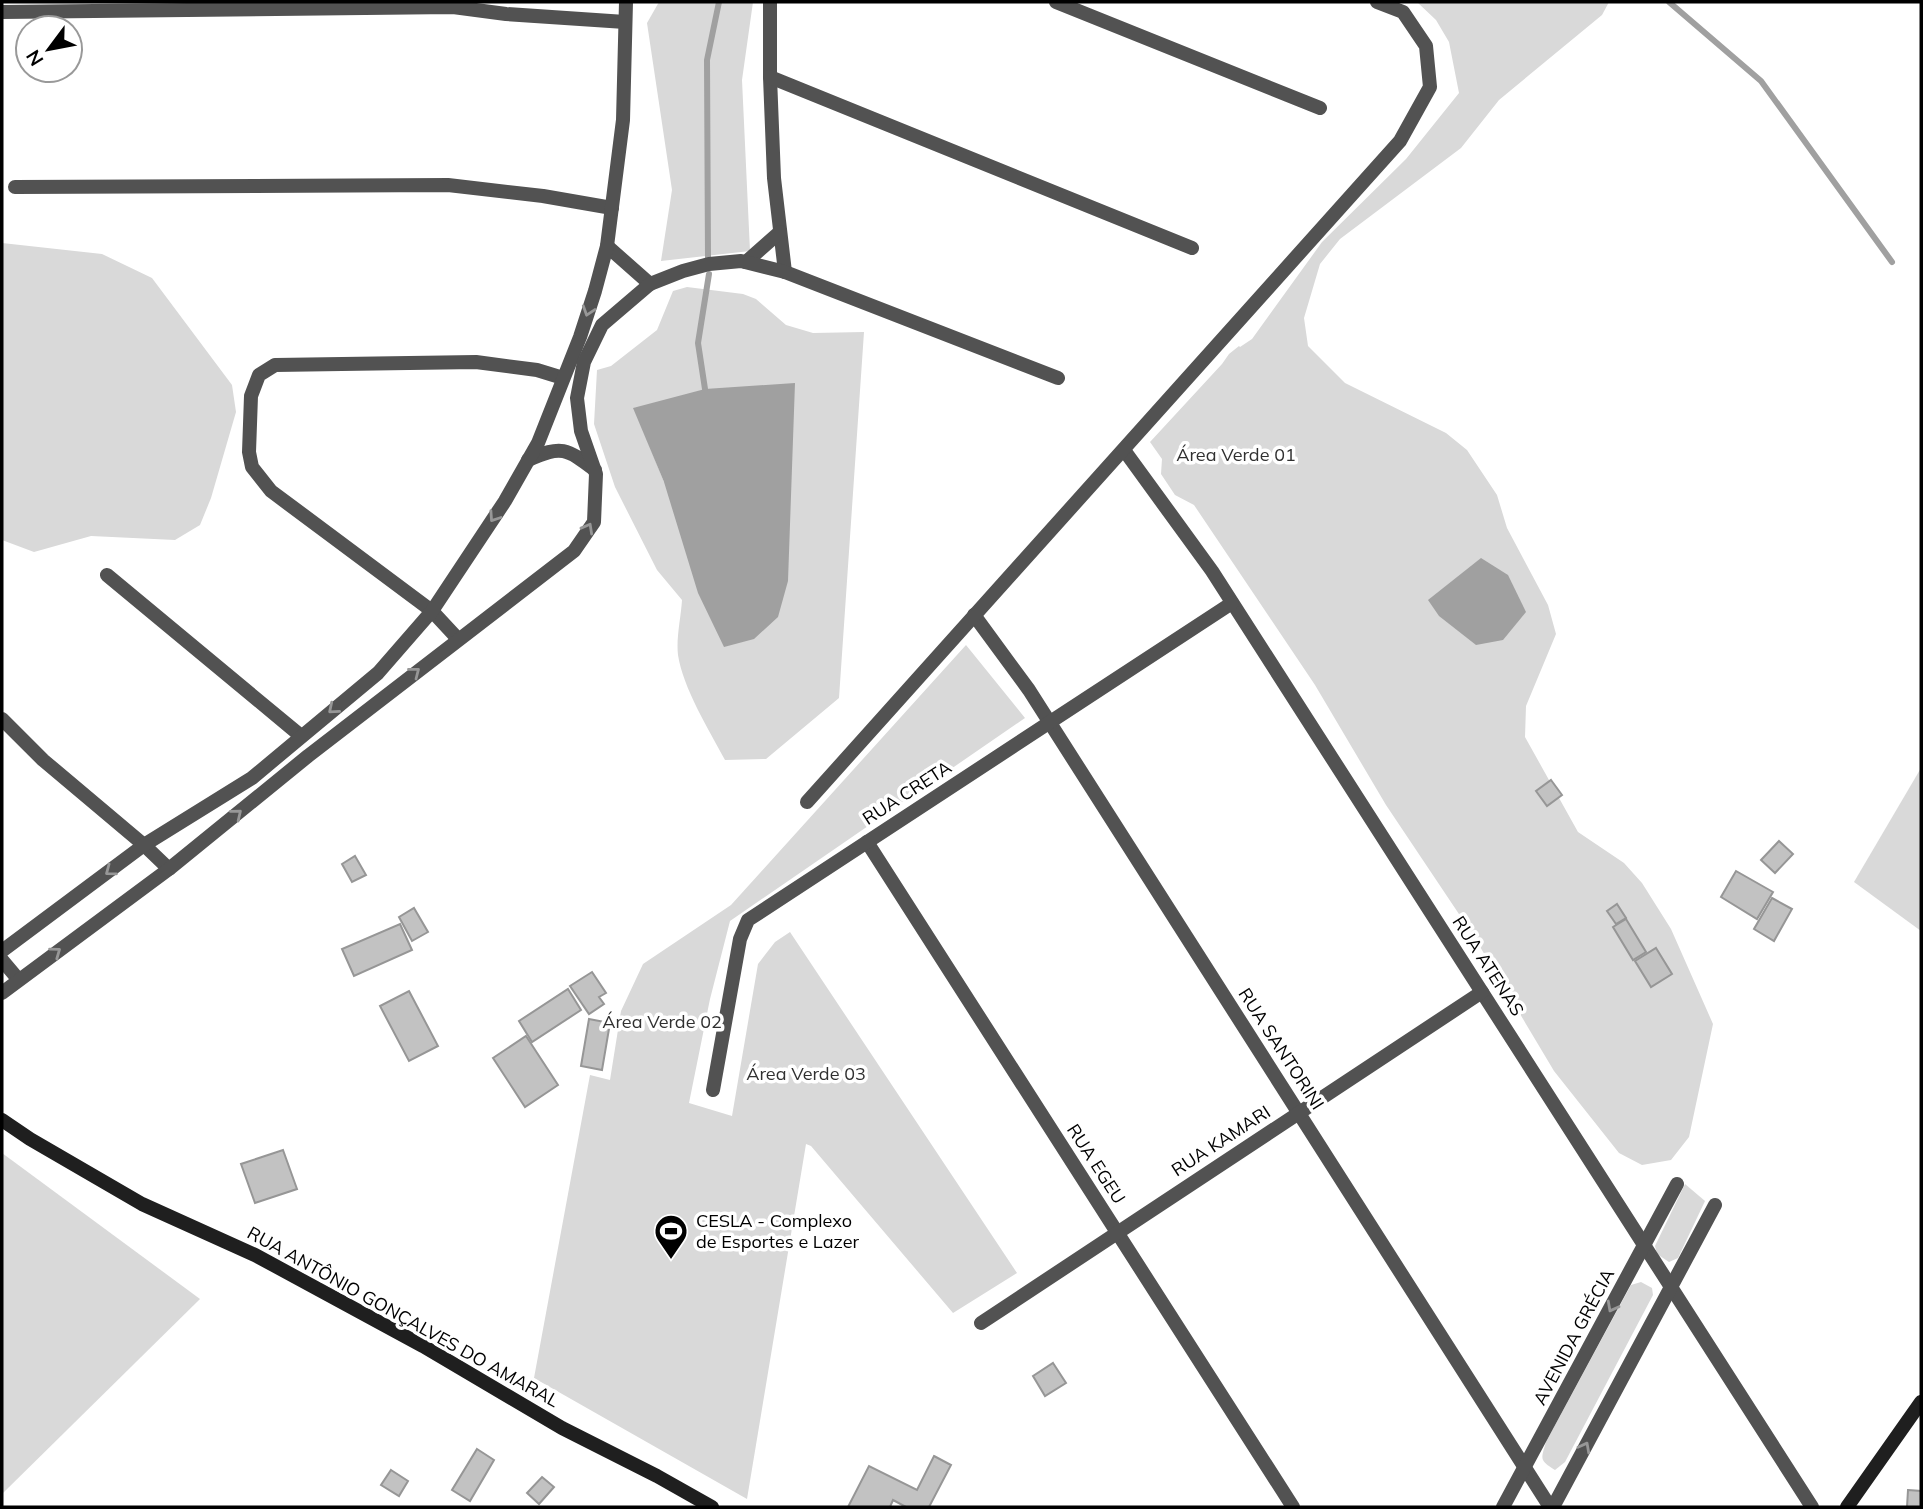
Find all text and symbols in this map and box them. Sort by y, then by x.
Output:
north arrow [14,14,84,84]
text: N [21,46,49,70]
one-way arrow [582,305,596,317]
park label: Área Verde 01 [1176,443,1296,466]
one-way arrow [489,510,502,523]
one-way arrow [580,522,594,535]
one-way arrow [407,668,419,681]
one-way arrow [329,701,341,714]
street label: RUA CRETA [858,755,955,830]
one-way arrow [228,810,241,822]
one-way arrow [105,862,117,875]
street label: RUA ATENAS [1448,911,1529,1020]
one-way arrow [48,948,61,960]
street label: RUA SANTORINI [1234,984,1329,1114]
park label: Área Verde 02 [602,1010,722,1033]
park label: Área Verde 03 [746,1062,866,1085]
street label: RUA KAMARI [1167,1100,1275,1181]
street label: RUA EGEU [1062,1119,1131,1208]
place label: CESLA - Complexo de Esportes e Lazer [696,1209,859,1253]
sports icon: CESLA - Complexo de Esportes e Lazer [652,1212,690,1261]
street label: RUA ANTÔNIO GONÇALVES DO AMARAL [243,1221,563,1412]
street label: AVENIDA GRÉCIA [1528,1265,1619,1409]
one-way arrow [1607,1299,1620,1312]
one-way arrow [1577,1442,1590,1454]

